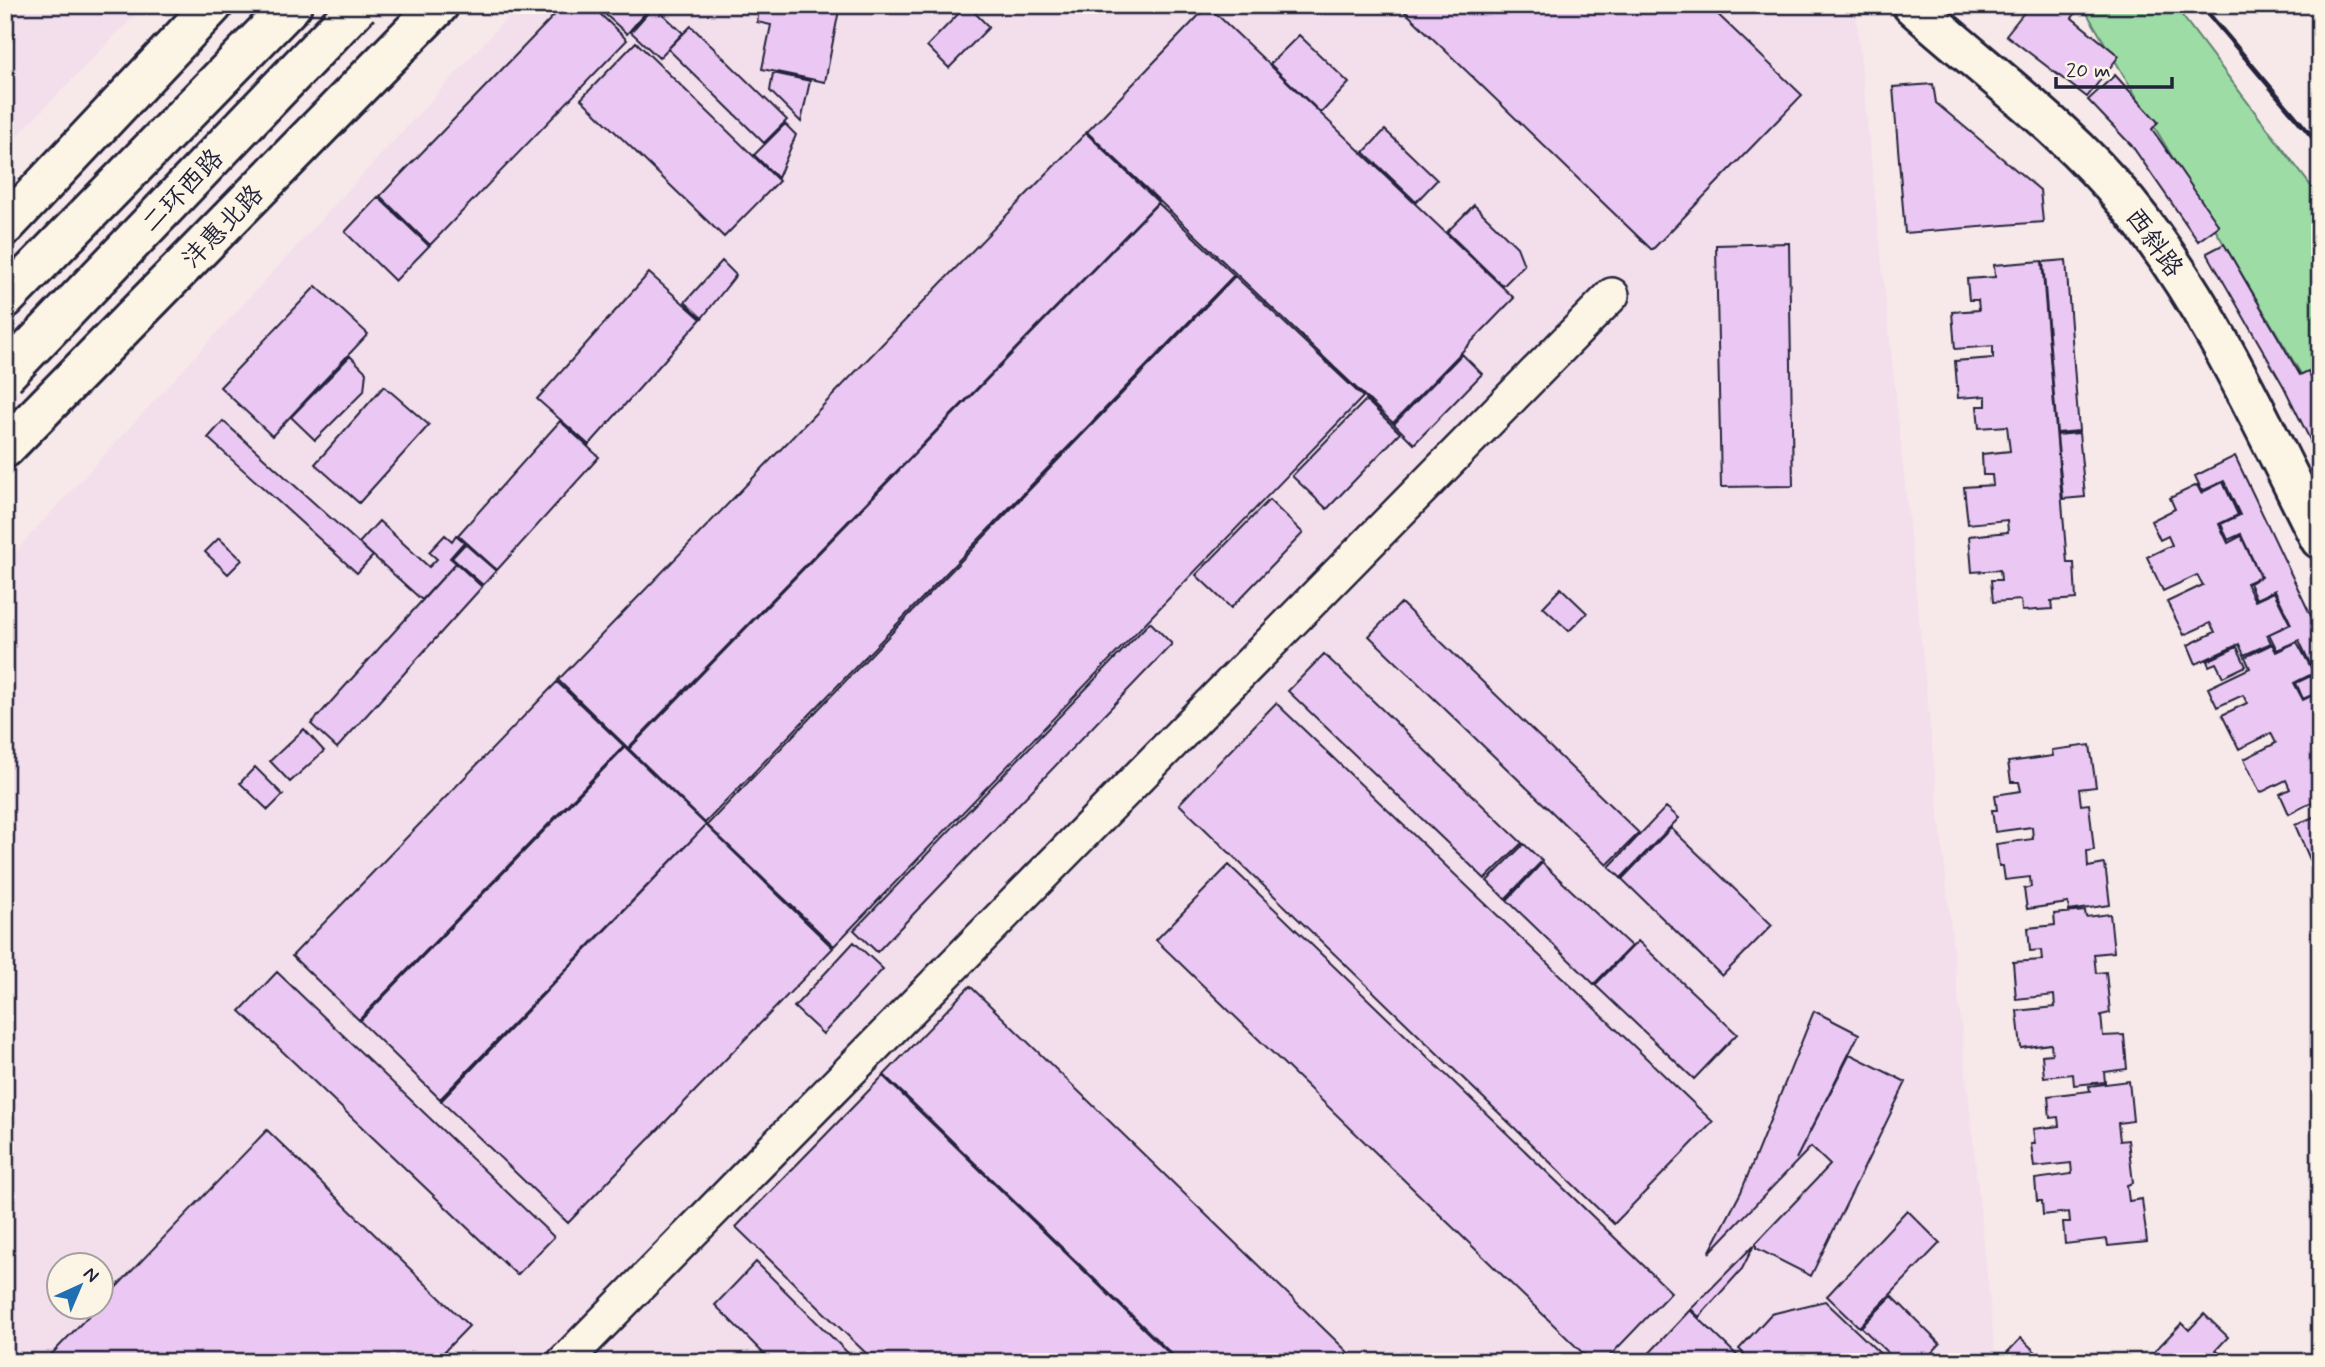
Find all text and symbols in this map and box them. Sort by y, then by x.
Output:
scale bar [2056,46,2171,90]
text: 20 m [2066,57,2111,85]
street label: 二环西路 [135,142,232,241]
street label: 沣惠北路 [175,178,272,277]
street label: 西斜路 [2117,202,2190,285]
north arrow [46,1252,116,1322]
text: N [78,1261,104,1288]

